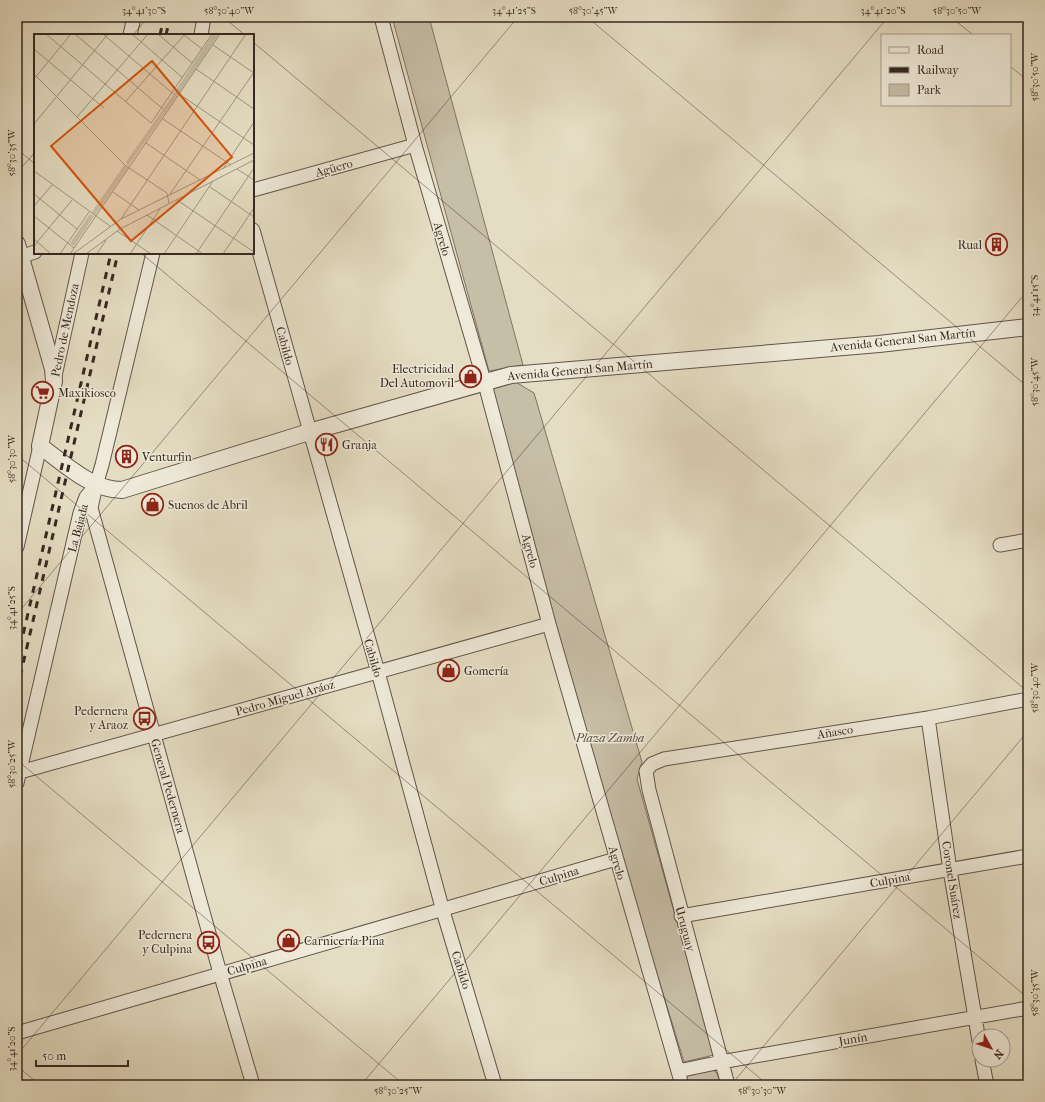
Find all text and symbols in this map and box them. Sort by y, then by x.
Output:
text: 34°41'30"S [122,5,166,17]
text: 58°30'40"W [204,5,255,17]
text: 34°41'25"S [492,5,536,17]
text: 58°30'45"W [569,5,618,17]
text: 34°41'20"S [861,5,905,17]
text: 58°30'50"W [933,5,982,17]
inset map [34,34,254,254]
legend [881,34,1011,106]
text: Road [917,43,944,57]
text: 58°30'50"W [1029,52,1041,101]
text: Railway [917,63,959,77]
text: Park [917,83,942,97]
text: 58°30'35"W [6,128,18,176]
street label: Agüero [313,156,354,180]
street label: Agrelo [430,220,453,258]
building icon: Rual [984,232,1010,258]
place label: Rual [958,238,983,252]
text: 34°41'15"S [1029,275,1041,317]
street label: Pedro de Mendoza [48,281,82,378]
street label: Cabildo [273,325,297,367]
street label: Avenida General San Martín [829,325,976,355]
street label: Avenida General San Martín [506,357,653,383]
text: 58°30'45"W [1029,357,1041,406]
place label: Electricidad Del Automovil [380,362,455,390]
shop icon: Electricidad Del Automovil [457,363,483,389]
supermarket icon: Maxikiosco [29,380,55,406]
place label: Maxikiosco [58,386,116,400]
restaurant icon: Granja [314,432,340,458]
text: 58°30'30"W [6,434,18,483]
place label: Granja [342,438,377,452]
building icon: Venturfin [113,444,139,470]
place label: Venturfin [141,450,192,464]
shop icon: Suenos de Abril [140,492,166,518]
place label: Suenos de Abril [168,498,248,512]
street label: La Bajada [65,502,91,554]
street label: Agrelo [519,532,541,569]
text: 34°41'25"S [6,586,18,630]
street label: Cabildo [361,637,385,679]
shop icon: Gomería [435,658,461,684]
text: 58°30'40"W [1029,662,1041,713]
place label: Gomería [464,664,509,678]
street label: Pedro Miguel Aráoz [234,677,337,719]
place label: Pedernera y Araoz [74,704,129,732]
bus stop icon: Pedernera y Araoz [131,705,157,731]
street label: Añasco [815,722,854,742]
park label: Plaza Zamba [575,731,644,745]
street label: General Pedernera [148,737,188,835]
text: 58°30'25"W [6,739,18,788]
street label: Coronel Suárez [939,840,965,921]
street label: Agrelo [605,844,628,882]
street label: Culpina [537,863,581,889]
street label: Culpina [869,869,912,890]
street label: Uruguay [672,905,698,954]
place label: Pedernera y Culpina [138,928,192,956]
shop icon: Carnicería Pina [276,928,302,954]
bus stop icon: Pedernera y Culpina [195,929,221,955]
place label: Carnicería Pina [304,934,385,948]
street label: Cabildo [449,949,473,991]
street label: Culpina [225,954,269,978]
text: 58°30'35"W [1029,968,1041,1016]
text: 34°41'20"S [6,1027,18,1071]
north arrow [971,1028,1011,1068]
street label: Junín [837,1030,868,1049]
scale bar [36,1042,128,1068]
text: N [990,1047,1006,1062]
text: 50 m [42,1049,66,1063]
text: 58°30'25"W [374,1085,423,1097]
text: 58°30'30"W [738,1085,787,1097]

